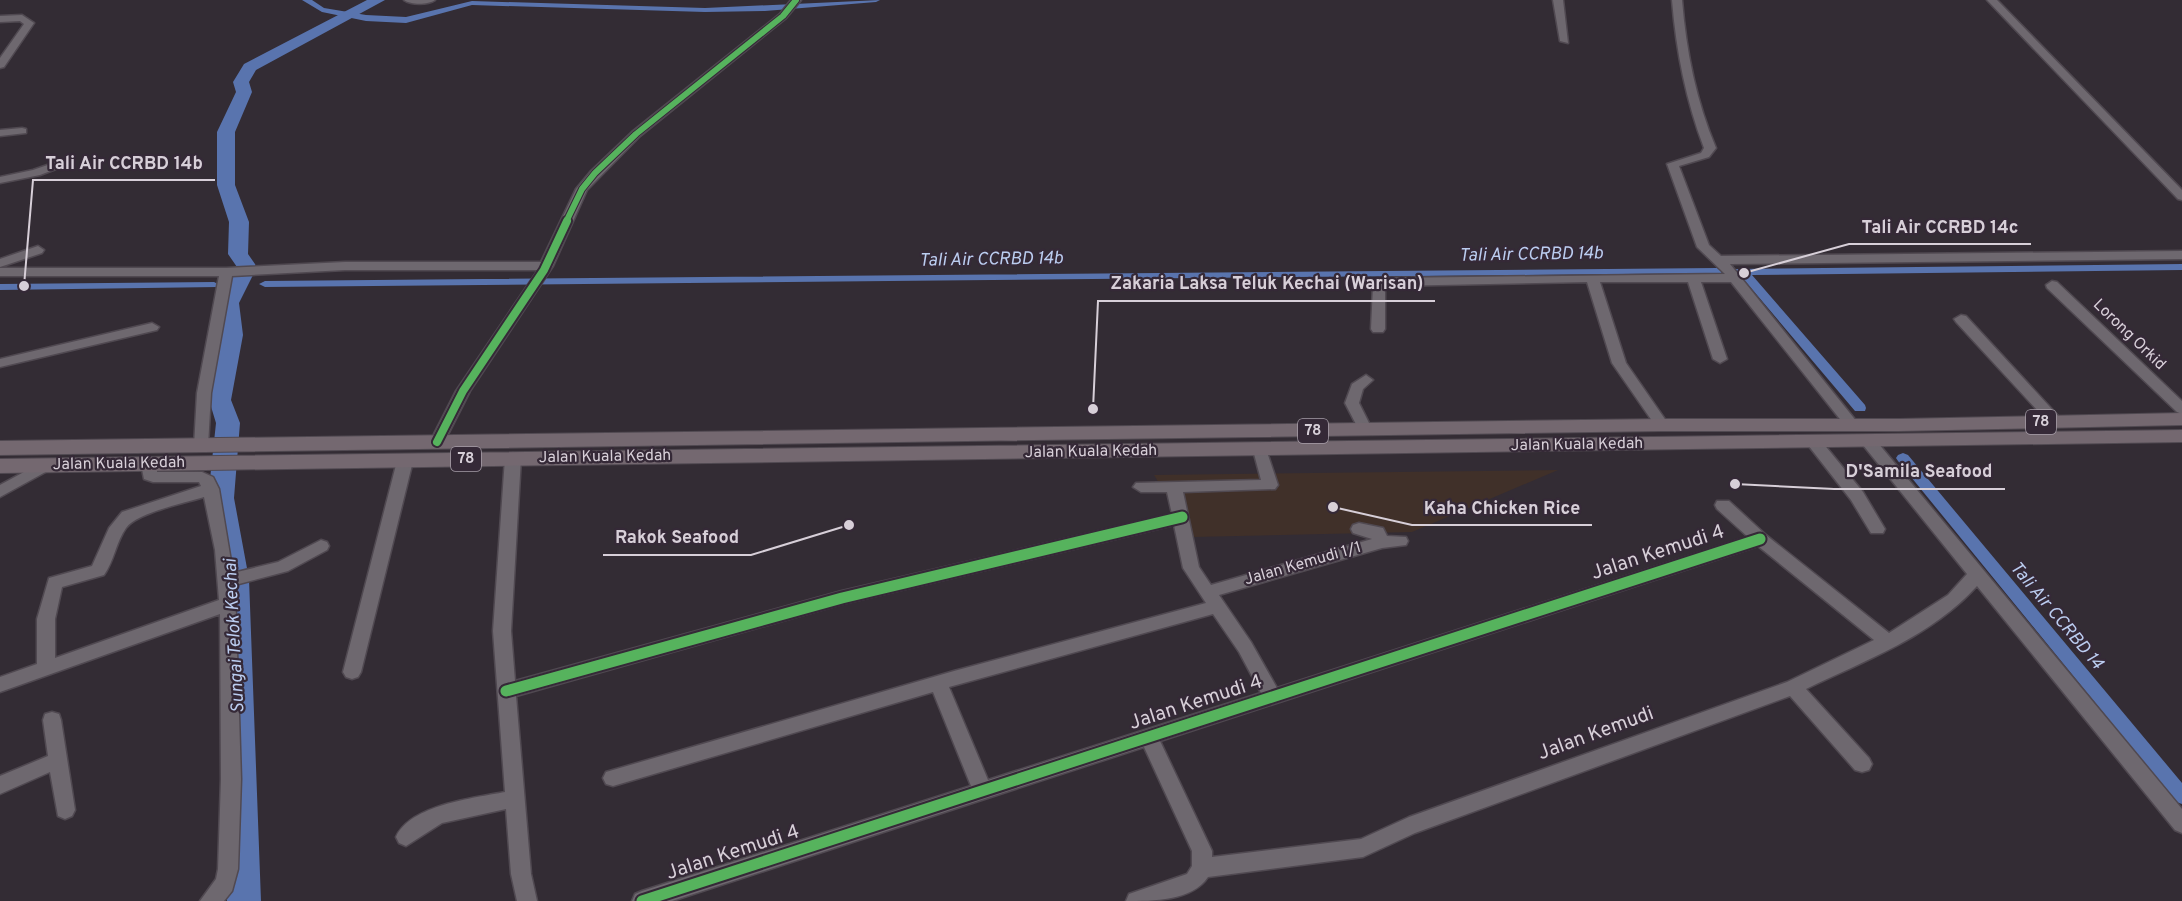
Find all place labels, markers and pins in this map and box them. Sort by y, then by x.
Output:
callout: Tali Air CCRBD 14b [33,144,215,180]
callout: Tali Air CCRBD 14c [1849,208,2031,244]
callout: Zakaria Laksa Teluk Kechai (Warisan) [1098,265,1435,301]
callout: D'Samila Seafood [1834,453,2005,489]
callout: Kaha Chicken Rice [1412,489,1592,525]
callout: Rakok Seafood [603,519,751,555]

